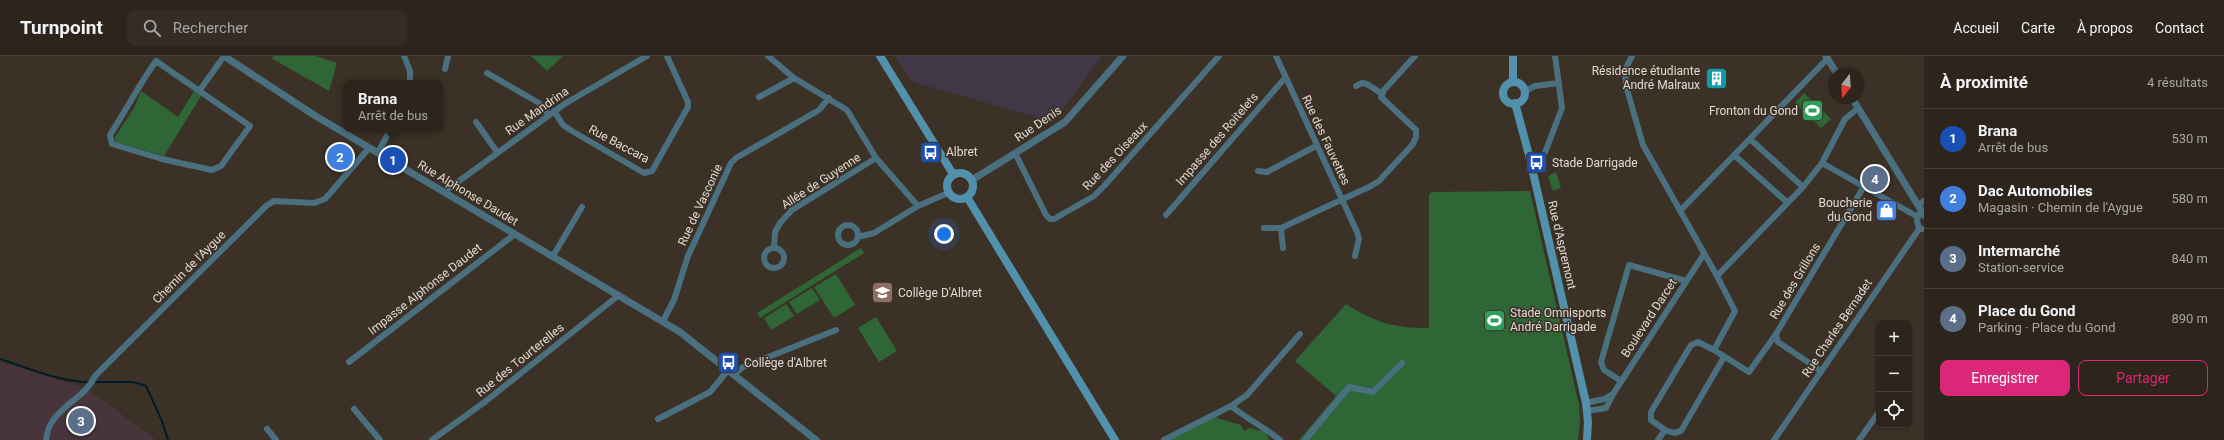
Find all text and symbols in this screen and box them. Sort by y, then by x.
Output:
search box [127,10,407,46]
text: Turnpoint [20,16,103,39]
icon: search [141,17,163,39]
text: Rechercher [173,19,248,37]
text: Accueil [1953,20,1999,36]
text: Carte [2021,20,2055,36]
text: À propos [2077,20,2133,36]
text: Contact [2155,20,2204,36]
place label: Résidence étudiante André Malraux [1592,64,1700,92]
building icon: Résidence étudiante André Malraux [1703,65,1729,91]
north arrow [1828,68,1864,104]
text: À proximité [1940,72,2028,92]
text: 4 résultats [2147,75,2208,90]
popup [343,80,443,132]
street label: Rue Mandrina [503,84,571,138]
text: Brana [358,90,397,108]
street label: Impasse des Roitelets [1173,90,1261,188]
street label: Rue des Fauvettes [1299,93,1353,187]
sports icon: Fronton du Gond [1800,98,1826,124]
street label: Rue Denis [1012,103,1064,145]
place label: Fronton du Gond [1709,104,1798,118]
text: Arrêt de bus [358,108,428,123]
street label: Rue des Oiseaux [1080,119,1150,193]
street label: Rue Baccara [586,122,652,166]
text: Brana [1978,122,2017,140]
text: 1 [1949,131,1957,146]
text: 530 m [2171,131,2208,146]
bus stop icon: Albret [917,139,943,165]
text: Arrêt de bus [1978,140,2048,155]
pin: 2 [327,142,353,172]
pin: 1 [380,145,406,175]
place label: Albret [946,145,978,159]
street label: Allée de Guyenne [779,150,863,212]
bus stop icon: Stade Darrigade [1523,150,1549,176]
place label: Stade Darrigade [1552,156,1638,170]
street label: Rue Alphonse Daudet [415,158,521,229]
street label: Rue de Vasconie [675,162,725,248]
pin: 4 [1862,164,1888,194]
text: Dac Automobiles [1978,182,2093,200]
text: 2 [1949,191,1957,206]
text: 580 m [2171,191,2208,206]
place label: Boucherie du Gond [1818,196,1872,224]
shop icon: Boucherie du Gond [1874,197,1900,223]
street label: Rue d'Aspremont [1545,199,1579,291]
text: Magasin · Chemin de l'Aygue [1978,200,2143,215]
your location [934,224,954,244]
street label: Chemin de l'Aygue [150,228,228,306]
street label: Impasse Alphonse Daudet [366,240,485,338]
street label: Rue des Grillons [1767,240,1823,322]
text: Intermarché [1978,242,2060,260]
text: 3 [1949,251,1957,266]
text: 840 m [2171,251,2208,266]
text: Station-service [1978,260,2064,275]
street label: Boulevard Darcet [1618,276,1680,360]
street label: Rue Charles Bernadet [1799,276,1875,380]
school or university icon: Collège D'Albret [870,280,896,306]
place label: Collège D'Albret [898,286,982,300]
text: Place du Gond [1978,302,2075,320]
place label: Stade Omnisports André Darrigade [1510,306,1606,334]
sports icon: Stade Omnisports André Darrigade [1481,307,1507,333]
text: 4 [1949,311,1957,326]
text: 890 m [2171,311,2208,326]
street label: Rue des Tourterelles [473,320,567,400]
map controls [1876,320,1912,428]
button: + [1876,320,1912,356]
text: Parking · Place du Gond [1978,320,2116,335]
bus stop icon: Collège d'Albret [715,350,741,376]
place label: Collège d'Albret [744,356,827,370]
button: − [1876,356,1912,392]
button: Enregistrer [1940,360,2070,396]
button: Partager [2078,360,2208,396]
button: locate [1876,392,1912,428]
pin: 3 [68,406,94,436]

